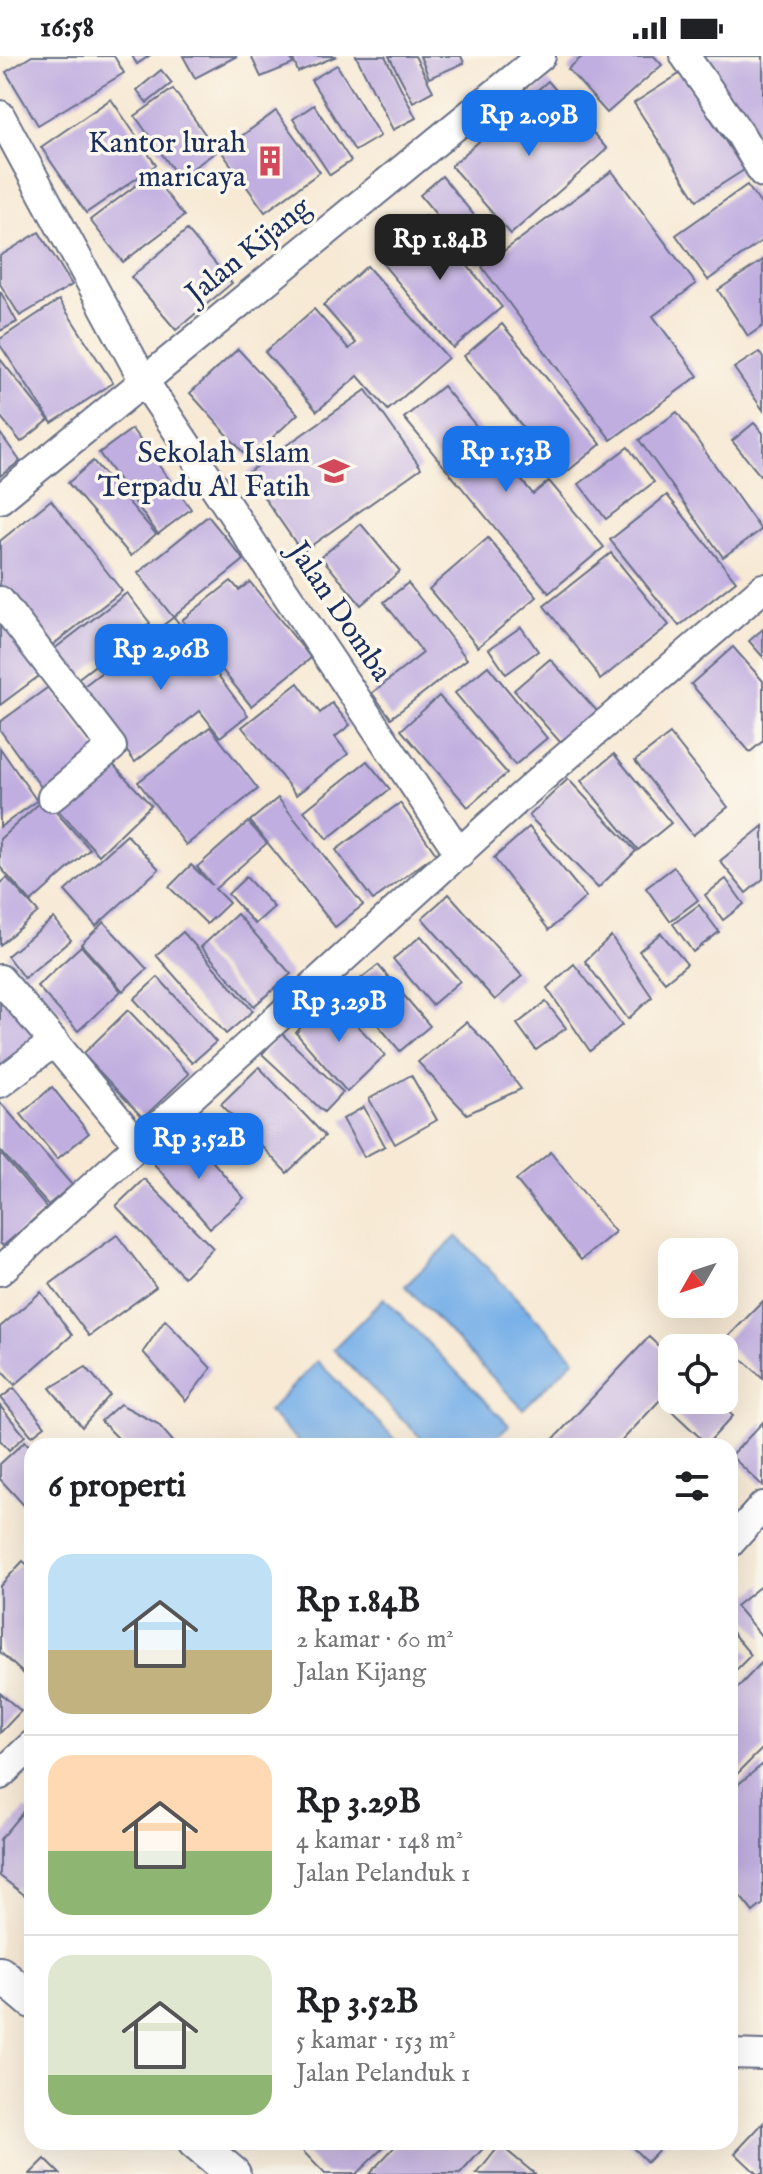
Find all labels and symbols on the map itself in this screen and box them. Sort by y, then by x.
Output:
pin: Rp 2.09B [446,90,612,158]
place label: Kantor lurah maricaya [88,125,246,197]
building icon: Kantor lurah maricaya [253,144,287,178]
street label: Jalan Kijang [176,189,320,315]
pin: Rp 1.84B [357,214,523,282]
pin: Rp 1.53B [423,426,589,494]
place label: Sekolah Islam Terpadu Al Fatih [98,435,310,507]
school or university icon: Sekolah Islam Terpadu Al Fatih [317,454,351,488]
street label: Jalan Domba [277,532,400,689]
pin: Rp 2.96B [78,624,244,692]
pin: Rp 3.29B [256,976,422,1044]
pin: Rp 3.52B [116,1113,282,1181]
north arrow [658,1238,738,1318]

